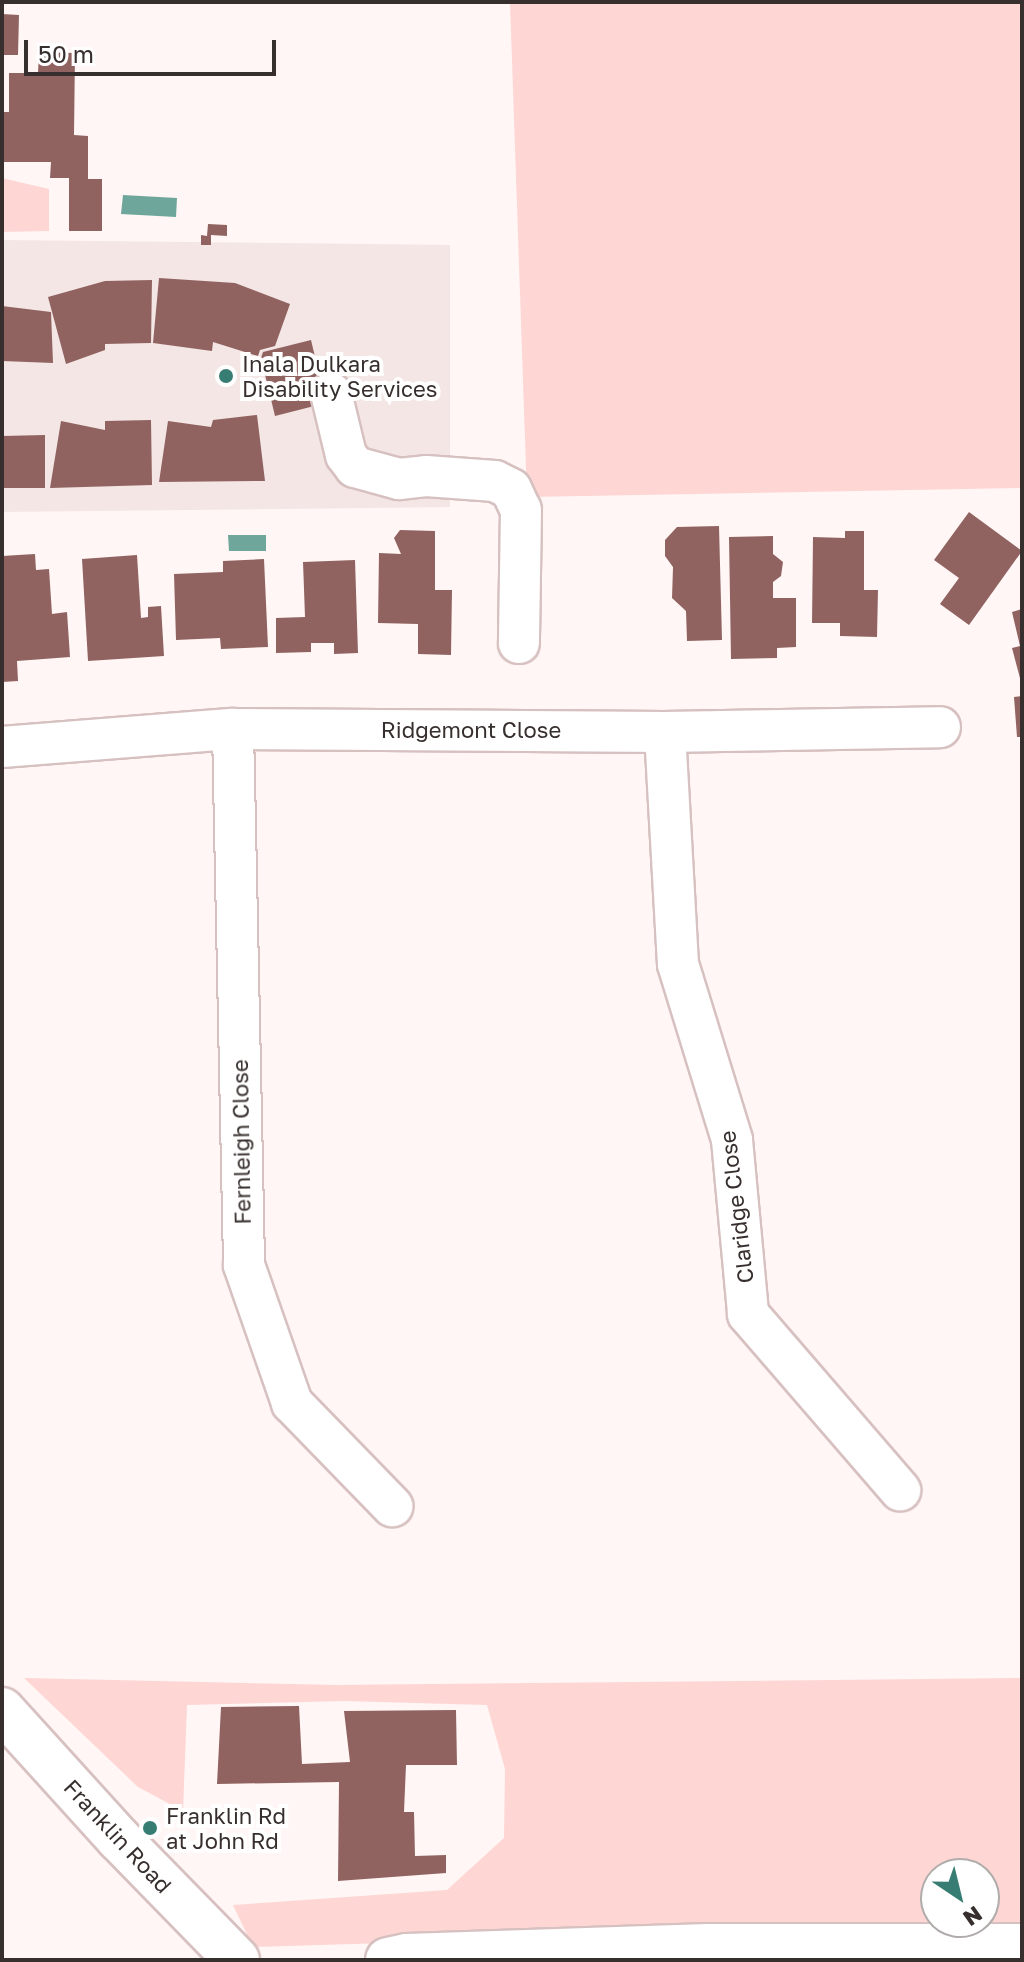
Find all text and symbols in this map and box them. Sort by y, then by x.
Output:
scale bar [28,24,280,74]
text: 50 m [38,39,94,68]
place label: Inala Dulkara Disability Services [242,350,438,402]
marker: Inala Dulkara Disability Services [217,367,235,385]
street label: Ridgemont Close [381,717,561,743]
street label: Fernleigh Close [226,1059,256,1225]
street label: Claridge Close [714,1129,758,1285]
street label: Franklin Road [59,1774,177,1898]
place label: Franklin Rd at John Rd [166,1802,286,1854]
marker: Franklin Rd at John Rd [141,1819,159,1837]
north arrow [920,1858,1000,1938]
text: N [958,1901,988,1932]

